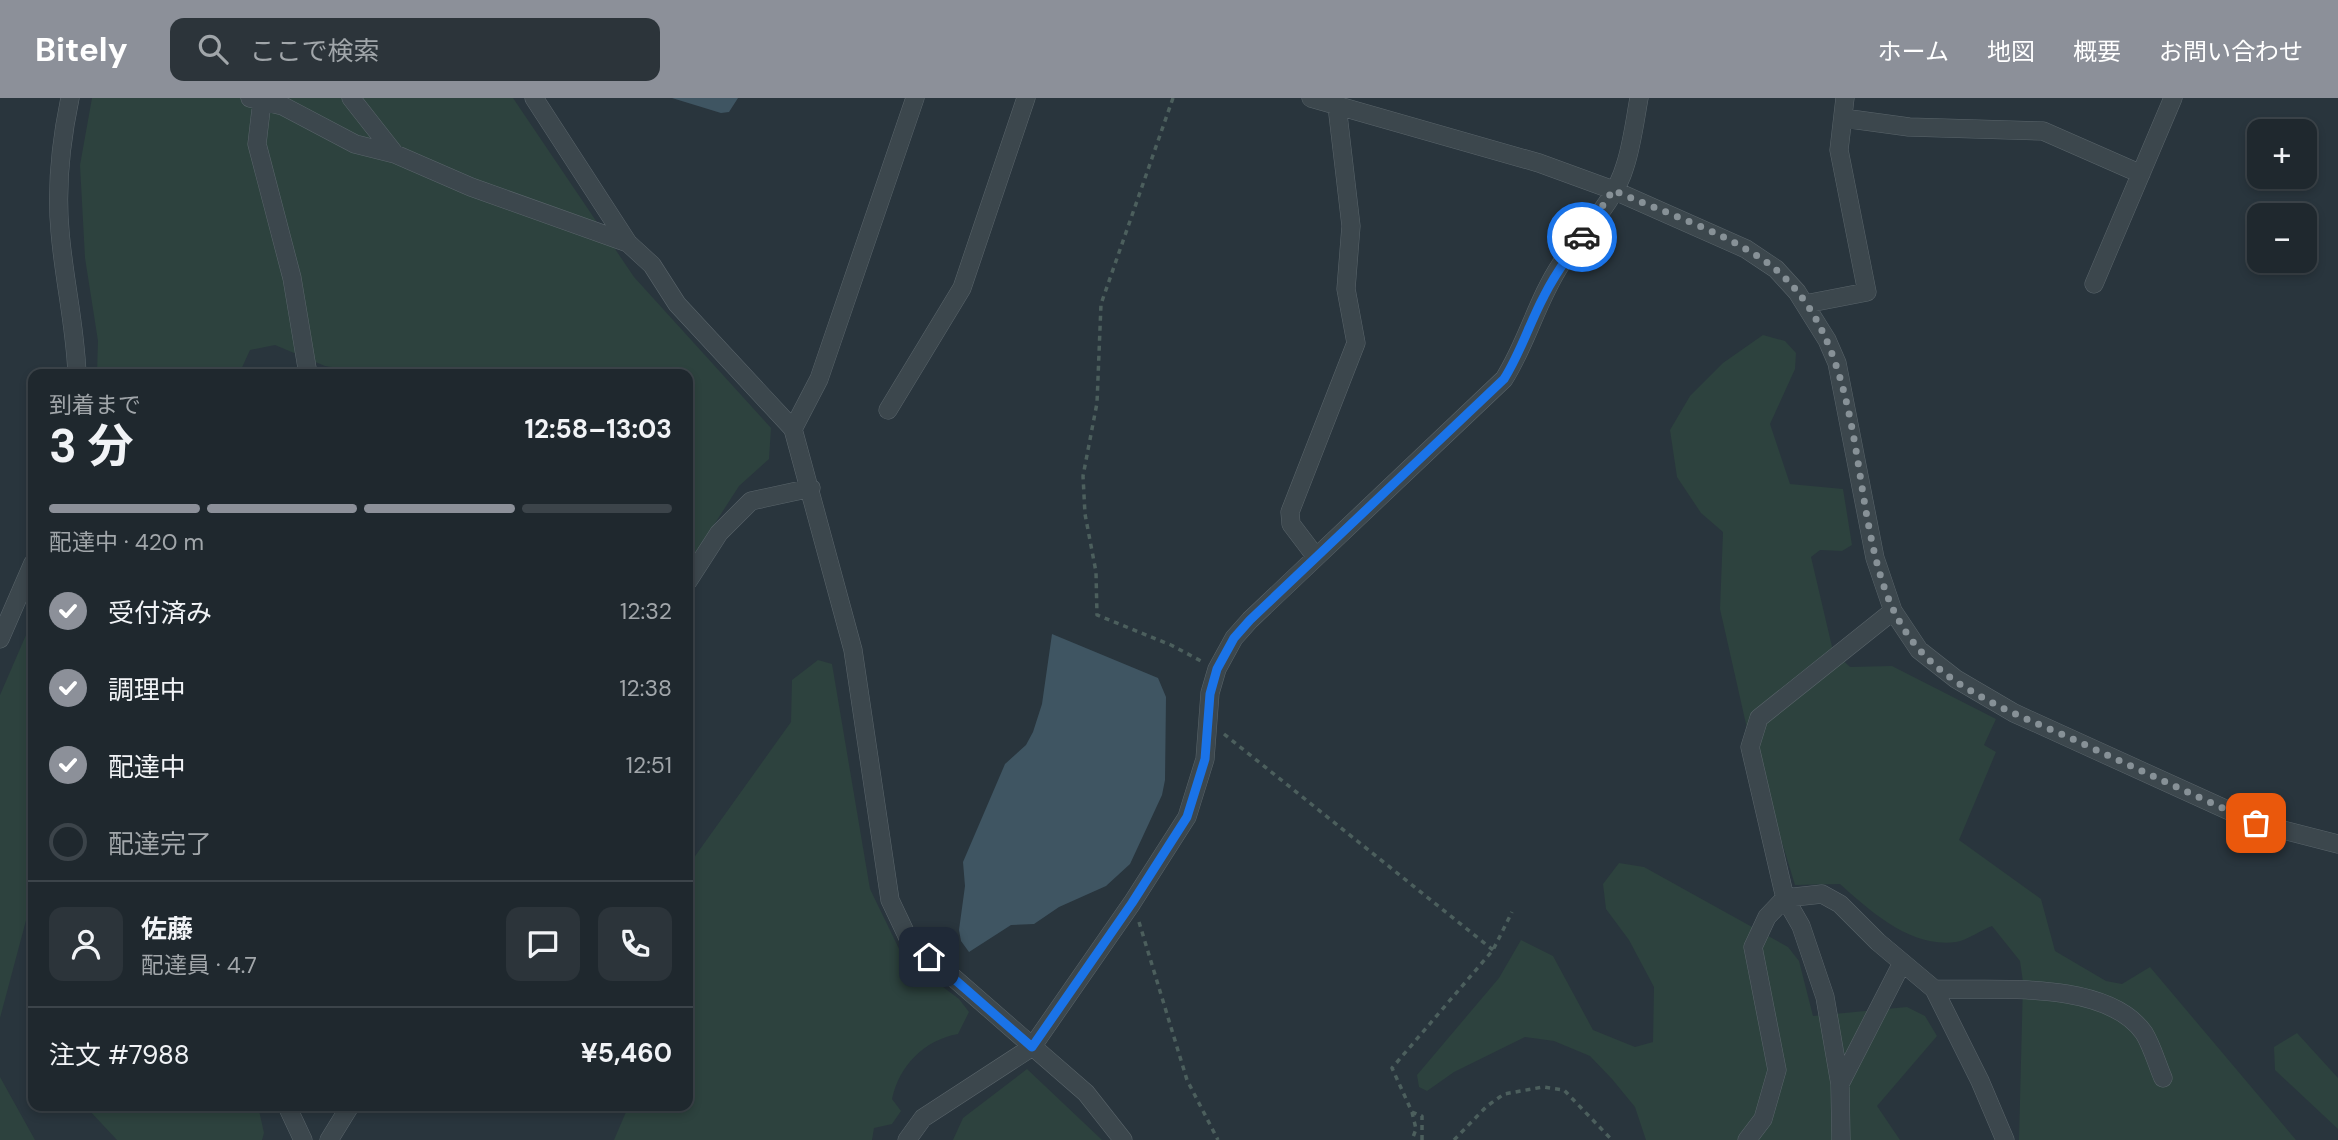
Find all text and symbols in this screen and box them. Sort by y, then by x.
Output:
search box [170,18,660,81]
text: Bitely [35,28,128,71]
icon: search [194,30,232,68]
text: ここで検索 [250,34,380,68]
text: ホーム [1878,36,1949,67]
text: 地図 [1987,36,2035,67]
text: 概要 [2073,36,2121,67]
text: お問い合わせ [2159,36,2303,67]
map controls [2247,119,2317,273]
button: + [2247,119,2317,189]
courier [1547,202,1617,272]
button: − [2247,203,2317,273]
icon: car [1563,218,1601,256]
text: 到着まで [49,390,141,420]
text: 12:58–13:03 [524,412,672,446]
text: 3 分 [49,416,134,476]
text: 配達中 · 420 m [49,527,204,557]
icon: check [49,592,87,630]
text: 受付済み [108,596,212,630]
text: 12:32 [620,596,672,626]
icon: check [49,669,87,707]
text: 調理中 [108,673,186,707]
text: 12:38 [619,673,672,703]
icon: check [49,746,87,784]
text: 配達中 [108,750,186,784]
text: 12:51 [626,750,672,780]
pin [2226,793,2286,853]
icon: bag [2237,804,2275,842]
text: 配達完了 [108,827,212,861]
button: person [49,907,123,981]
button: chat [506,907,580,981]
button: phone [598,907,672,981]
text: 佐藤 [141,912,193,946]
pin [899,927,959,987]
icon: home [910,938,948,976]
text: 配達員 · 4.7 [141,950,257,980]
text: ¥5,460 [581,1036,672,1070]
text: 注文 #7988 [49,1038,190,1072]

